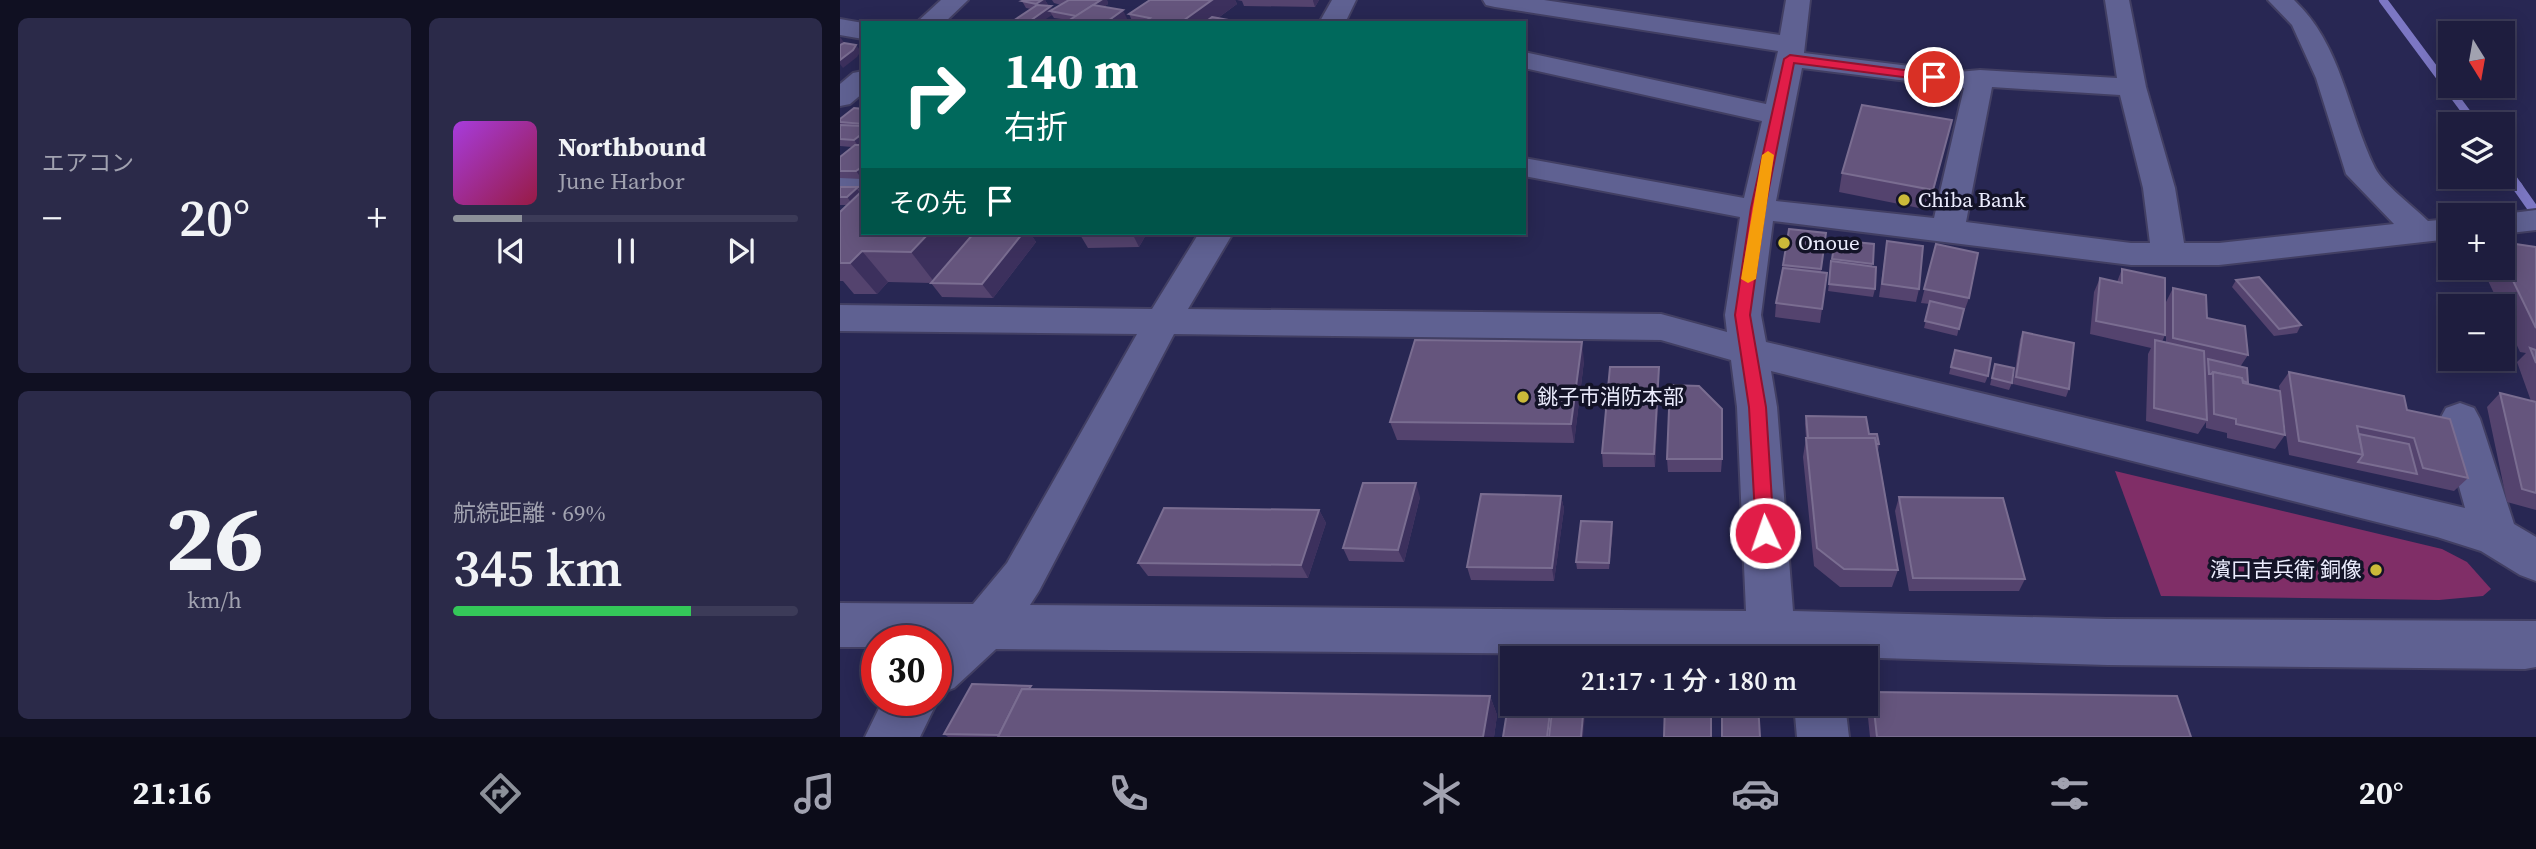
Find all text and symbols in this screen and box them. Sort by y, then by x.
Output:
north arrow [2438,21,2515,98]
map controls [2438,21,2515,371]
text: 140 m [1004,37,1139,104]
pin [1904,47,1964,107]
icon: right [889,49,980,140]
icon: arrive [1915,58,1953,96]
text: 右折 [1004,105,1068,149]
button: layers [2438,112,2515,189]
text: Northbound [558,129,706,165]
text: エアコン [42,147,134,179]
text: June Harbor [558,165,685,197]
text: 20° [179,182,250,253]
icon: arrive [981,182,1019,220]
text: その先 [889,185,967,221]
place label: Chiba Bank [1918,185,2026,214]
text: − [42,192,62,244]
text: + [367,192,387,244]
marker: Chiba Bank [1896,192,1912,208]
button: + [2438,203,2515,280]
place label: Onoue [1798,228,1860,257]
icon: previous [492,232,530,270]
icon: pause [607,232,645,270]
icon: next [722,232,760,270]
marker: Onoue [1776,235,1792,251]
button: − [2438,294,2515,371]
place label: 銚子市消防本部 [1537,382,1684,411]
marker: 銚子市消防本部 [1515,389,1531,405]
text: 26 [165,476,264,600]
position arrow [1728,496,1802,570]
text: 航続距離 · 69% [453,497,606,529]
text: 345 km [453,532,622,603]
place label: 濱口吉兵衛 銅像 [2210,555,2362,584]
marker: 濱口吉兵衛 銅像 [2368,562,2384,578]
text: km/h [187,584,242,616]
speed limit sign: 30 [861,625,952,716]
text: 21:17 · 1 分 · 180 m [1581,663,1797,699]
icon: directions [476,769,525,818]
icon: music [790,769,839,818]
icon: phone [1104,769,1153,818]
icon: climate [1417,769,1466,818]
icon: car [1731,769,1780,818]
icon: filters [2045,769,2094,818]
text: 21:16 [132,771,211,815]
text: 20° [2358,771,2404,815]

